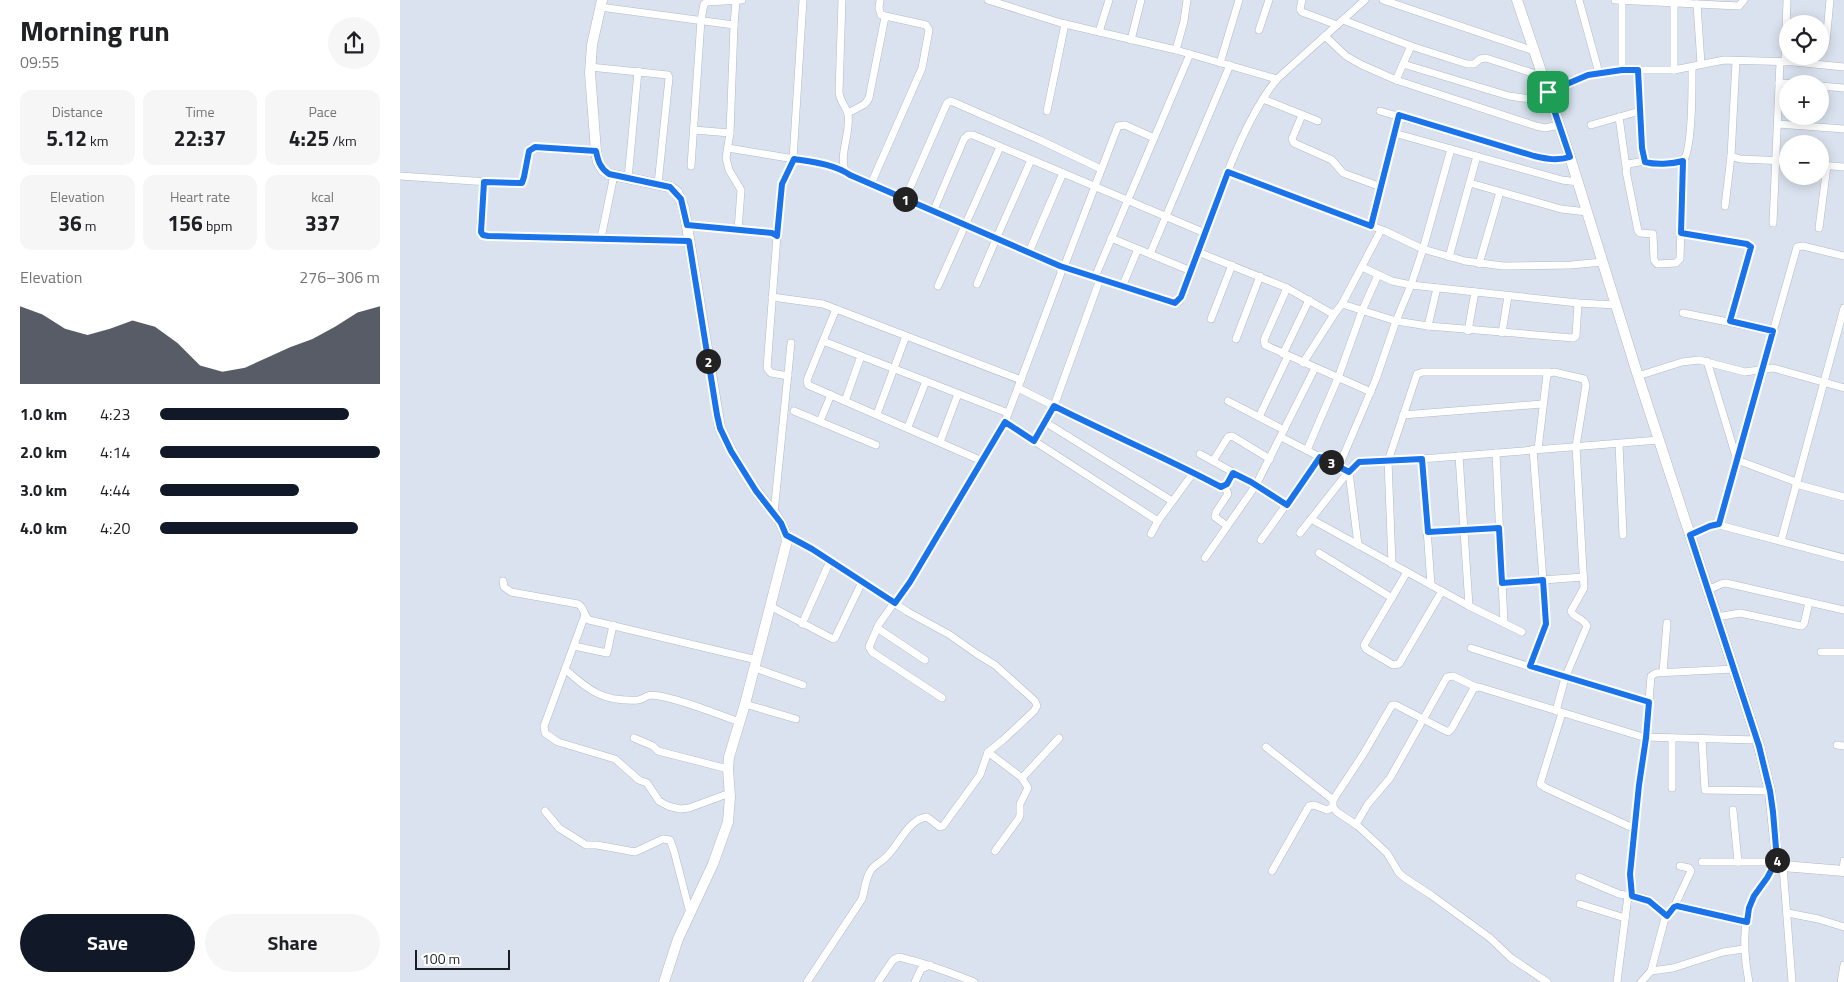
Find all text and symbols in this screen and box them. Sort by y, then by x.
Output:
text: Morning run [20,9,170,52]
map controls [1779,15,1829,185]
button: locate [1779,15,1829,65]
button: share [328,17,380,69]
text: 09:55 [20,50,59,74]
pin [1527,71,1569,113]
button: + [1779,75,1829,125]
icon: arrive [1534,78,1562,106]
text: Distance [52,101,103,122]
text: Time [185,101,215,122]
text: Pace [308,101,337,122]
text: 5.12 [46,122,87,154]
text: 22:37 [174,122,226,154]
text: 4:25 [289,122,329,154]
text: km [87,130,108,151]
text: /km [329,130,357,151]
button: − [1779,135,1829,185]
text: Elevation [50,186,105,207]
text: Heart rate [170,186,230,207]
text: kcal [311,186,334,207]
pin: 1 [892,186,918,212]
text: 1 [902,189,909,210]
text: 36 [58,207,82,239]
text: 156 [168,207,203,239]
text: 337 [305,207,340,239]
text: m [82,215,96,236]
text: bpm [203,215,232,236]
text: Elevation [20,265,82,289]
text: 276–306 m [299,265,380,289]
pin: 2 [696,348,720,374]
text: 2 [705,351,712,372]
text: 1.0 km [20,402,67,426]
text: 4:23 [100,402,130,426]
text: 2.0 km [20,440,67,464]
text: 4:14 [100,440,130,464]
pin: 3 [1318,450,1344,474]
text: 3 [1328,452,1335,473]
text: 3.0 km [20,478,67,502]
text: 4:44 [100,478,130,502]
text: 4.0 km [20,516,67,540]
text: 4:20 [100,516,130,540]
pin: 4 [1764,848,1790,872]
text: 4 [1774,850,1781,871]
button: Save [20,914,195,972]
button: Share [205,914,380,972]
scale bar [415,947,510,970]
text: 100 m [422,948,460,969]

